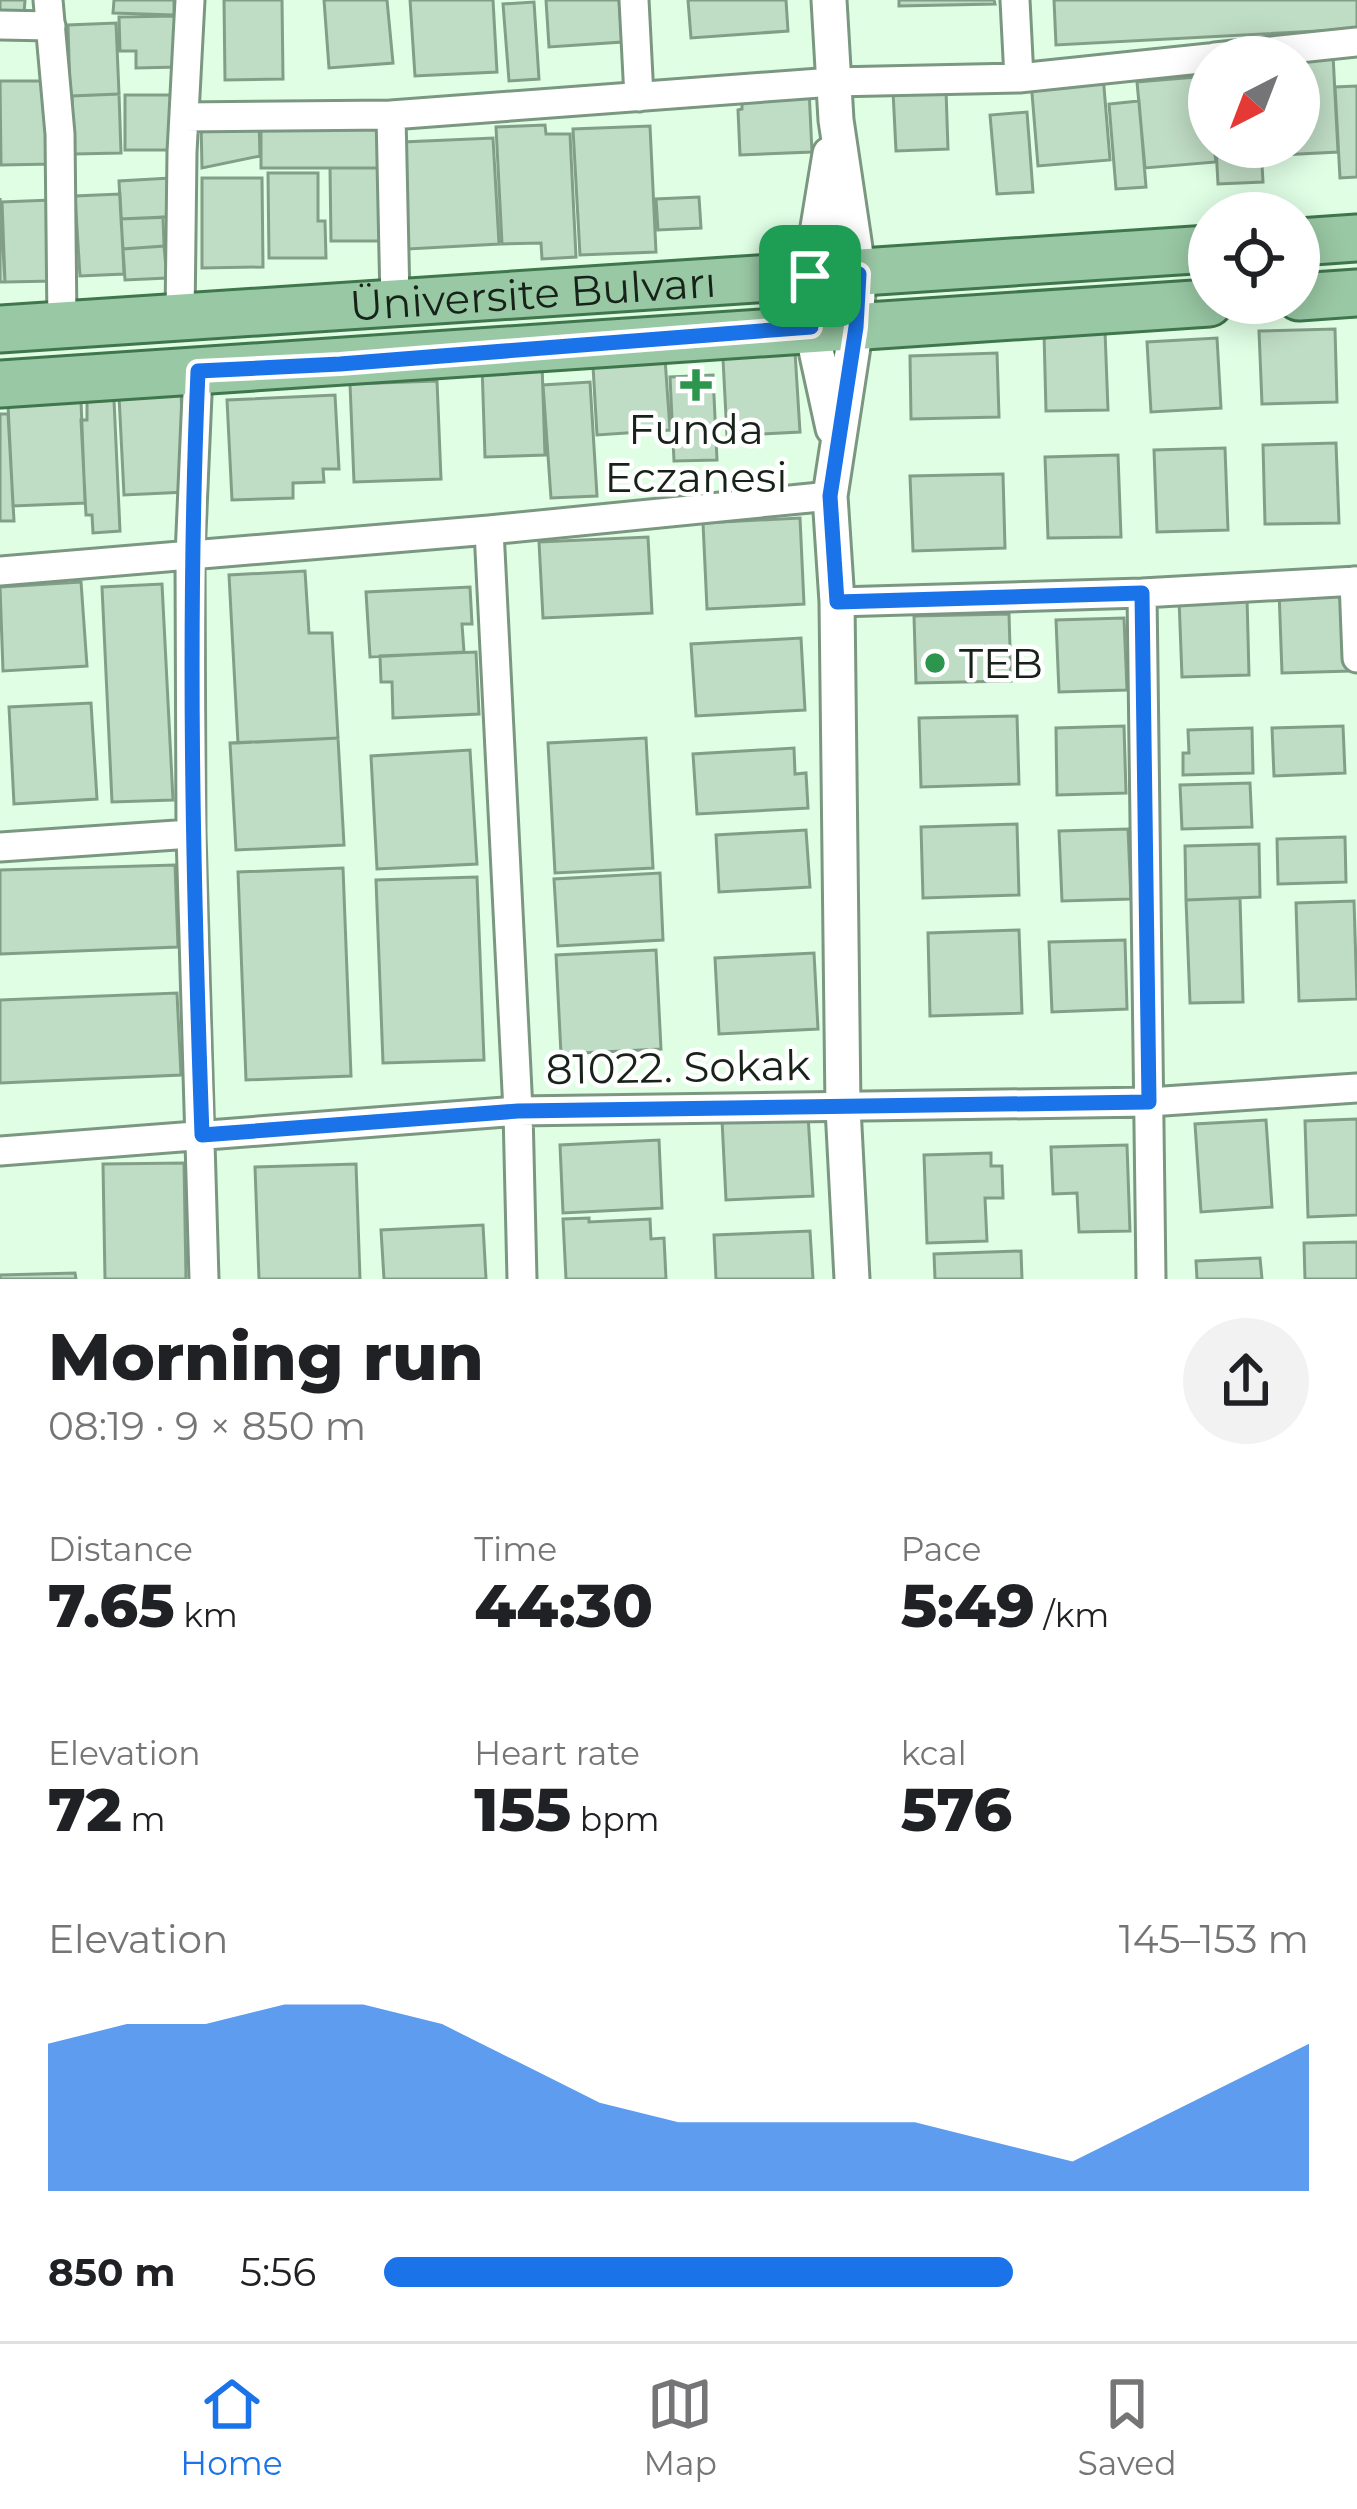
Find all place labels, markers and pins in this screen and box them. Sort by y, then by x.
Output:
pin [759,225,861,327]
marker: Funda Eczanesi [683,372,709,398]
place label: Funda Eczanesi [605,403,787,503]
place label: TEB [959,637,1043,689]
marker: TEB [922,650,948,676]

